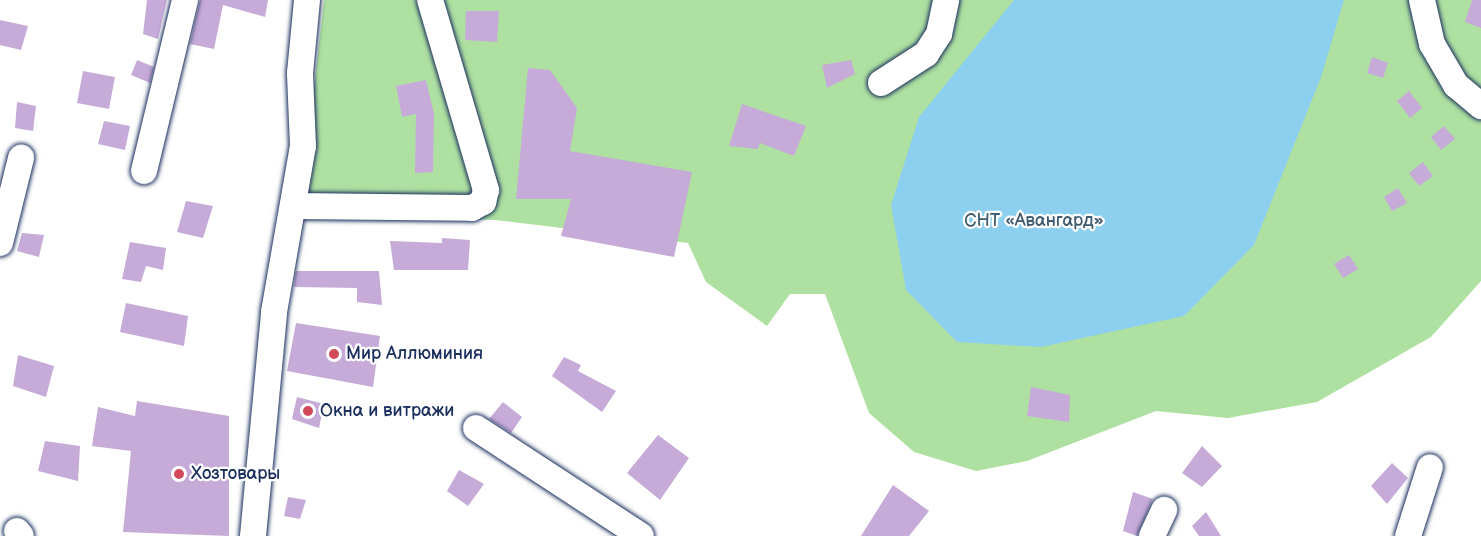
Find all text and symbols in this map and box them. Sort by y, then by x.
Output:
park label: СНТ «Авангард» [964,210,1104,232]
place label: Мир Аллюминия [346,343,483,365]
marker: Мир Аллюминия [327,347,341,361]
place label: Окна и витражи [320,400,454,422]
marker: Окна и витражи [301,404,315,418]
place label: Хозтовары [191,463,280,485]
marker: Хозтовары [172,467,186,481]

